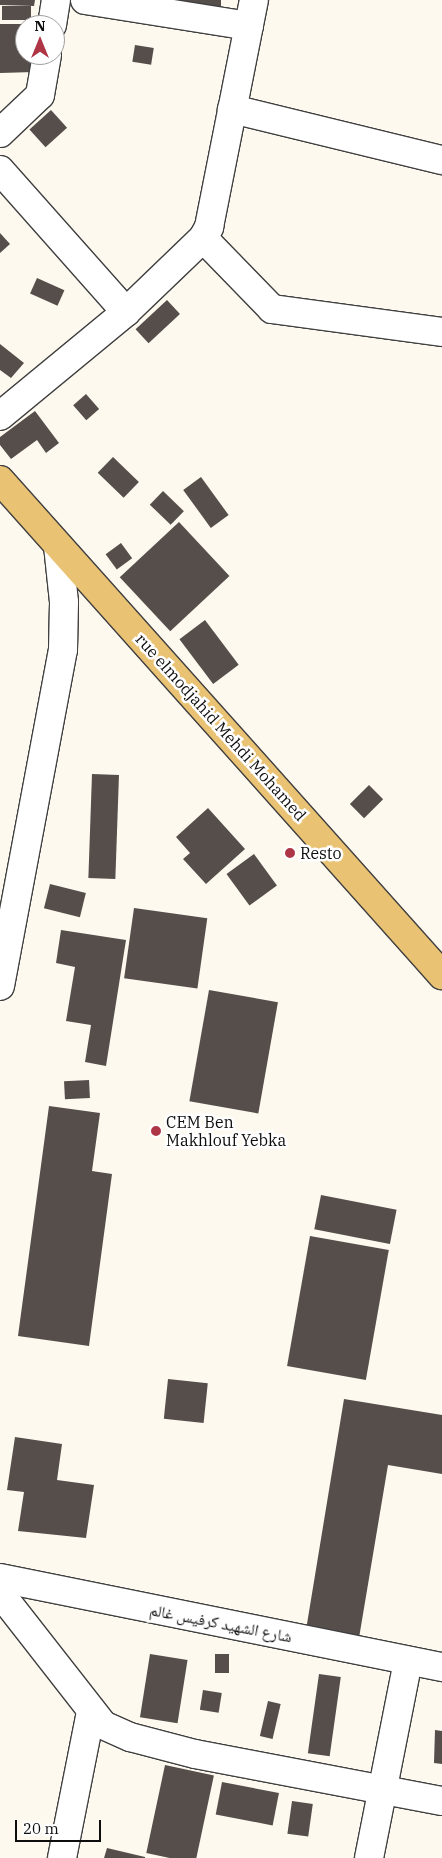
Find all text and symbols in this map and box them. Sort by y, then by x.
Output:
north arrow [15,15,65,65]
text: N [34,17,46,35]
street label: rue elmodjahid Mehdi Mohamed [132,629,310,825]
place label: Resto [300,843,341,863]
marker: Resto [284,847,296,859]
place label: CEM Ben Makhlouf Yebka [166,1112,286,1150]
marker: CEM Ben Makhlouf Yebka [150,1125,162,1137]
street label: شارع الشهيد كرفيس غالم [148,1600,294,1646]
scale bar [18,1810,104,1842]
text: 20 m [23,1819,59,1838]

